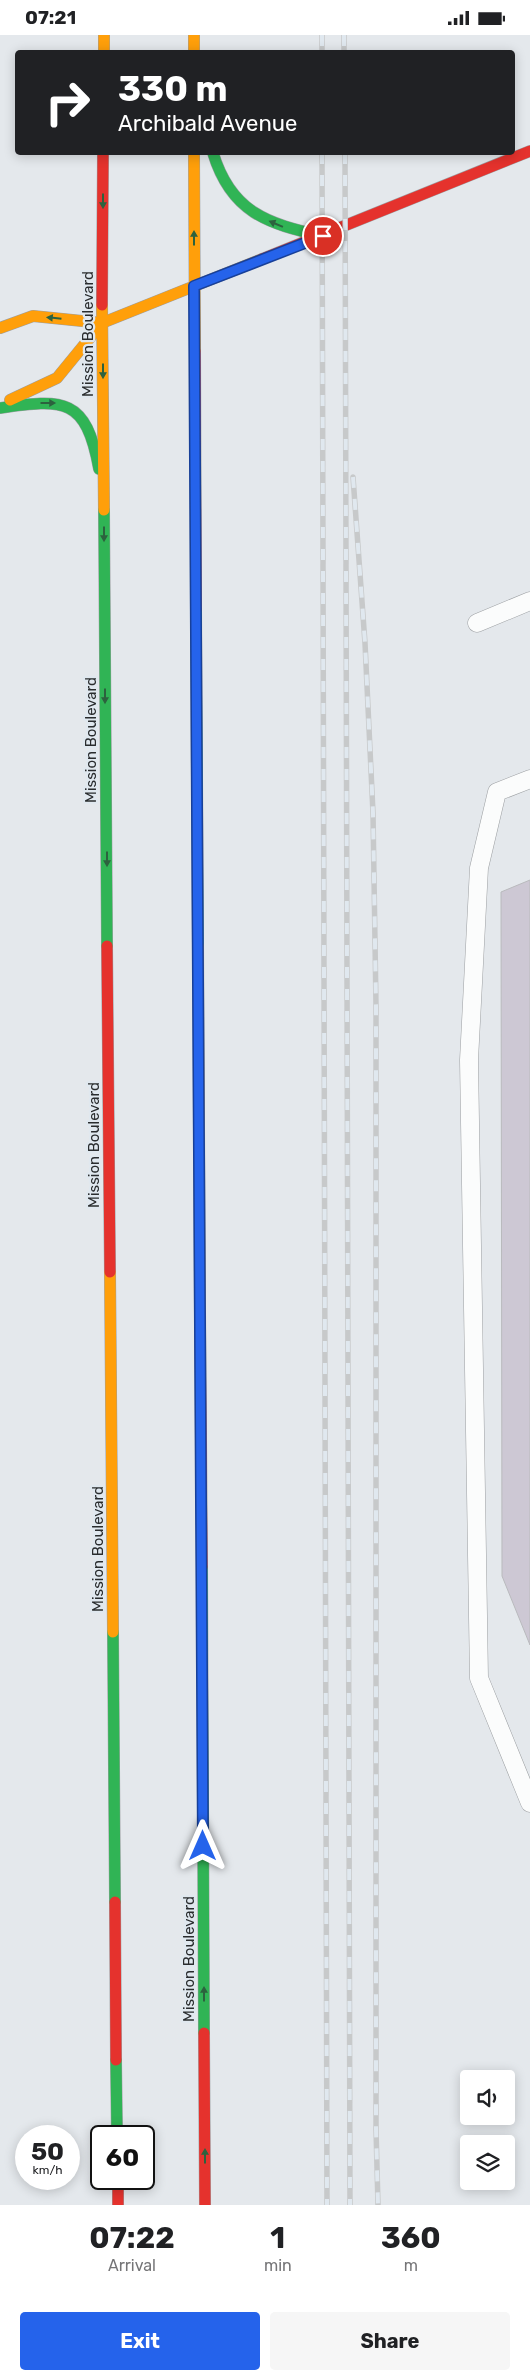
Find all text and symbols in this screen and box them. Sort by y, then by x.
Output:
text: 07:21 [25,6,76,29]
text: 330 m [118,68,227,110]
icon: right [35,70,100,135]
text: Archibald Avenue [118,110,297,137]
one-way arrow [99,193,107,209]
pin [302,215,344,257]
one-way arrow [269,219,283,227]
icon: arrive [309,222,337,250]
one-way arrow [190,229,198,245]
street label: Mission Boulevard [79,271,97,397]
one-way arrow [46,314,62,322]
one-way arrow [99,364,107,380]
one-way arrow [41,400,57,408]
one-way arrow [100,526,108,542]
street label: Mission Boulevard [82,677,100,803]
one-way arrow [101,689,109,705]
one-way arrow [103,851,111,867]
street label: Mission Boulevard [85,1082,103,1208]
street label: Mission Boulevard [89,1486,107,1612]
position arrow [176,1819,228,1871]
street label: Mission Boulevard [180,1896,198,2022]
one-way arrow [200,1986,208,2002]
map controls [460,2070,515,2190]
button: sound [460,2070,515,2125]
speed limit sign: 60 [90,2125,155,2190]
button: layers [460,2135,515,2190]
text: 50 [31,2137,64,2166]
one-way arrow [201,2148,209,2164]
text: km/h [33,2163,62,2177]
text: 07:22 [89,2220,175,2256]
text: 1 [270,2220,285,2256]
text: 360 [381,2220,441,2256]
text: Arrival [108,2256,156,2275]
text: min [264,2256,292,2275]
text: m [404,2256,418,2275]
button: Exit [20,2312,260,2370]
button: Share [270,2312,510,2370]

